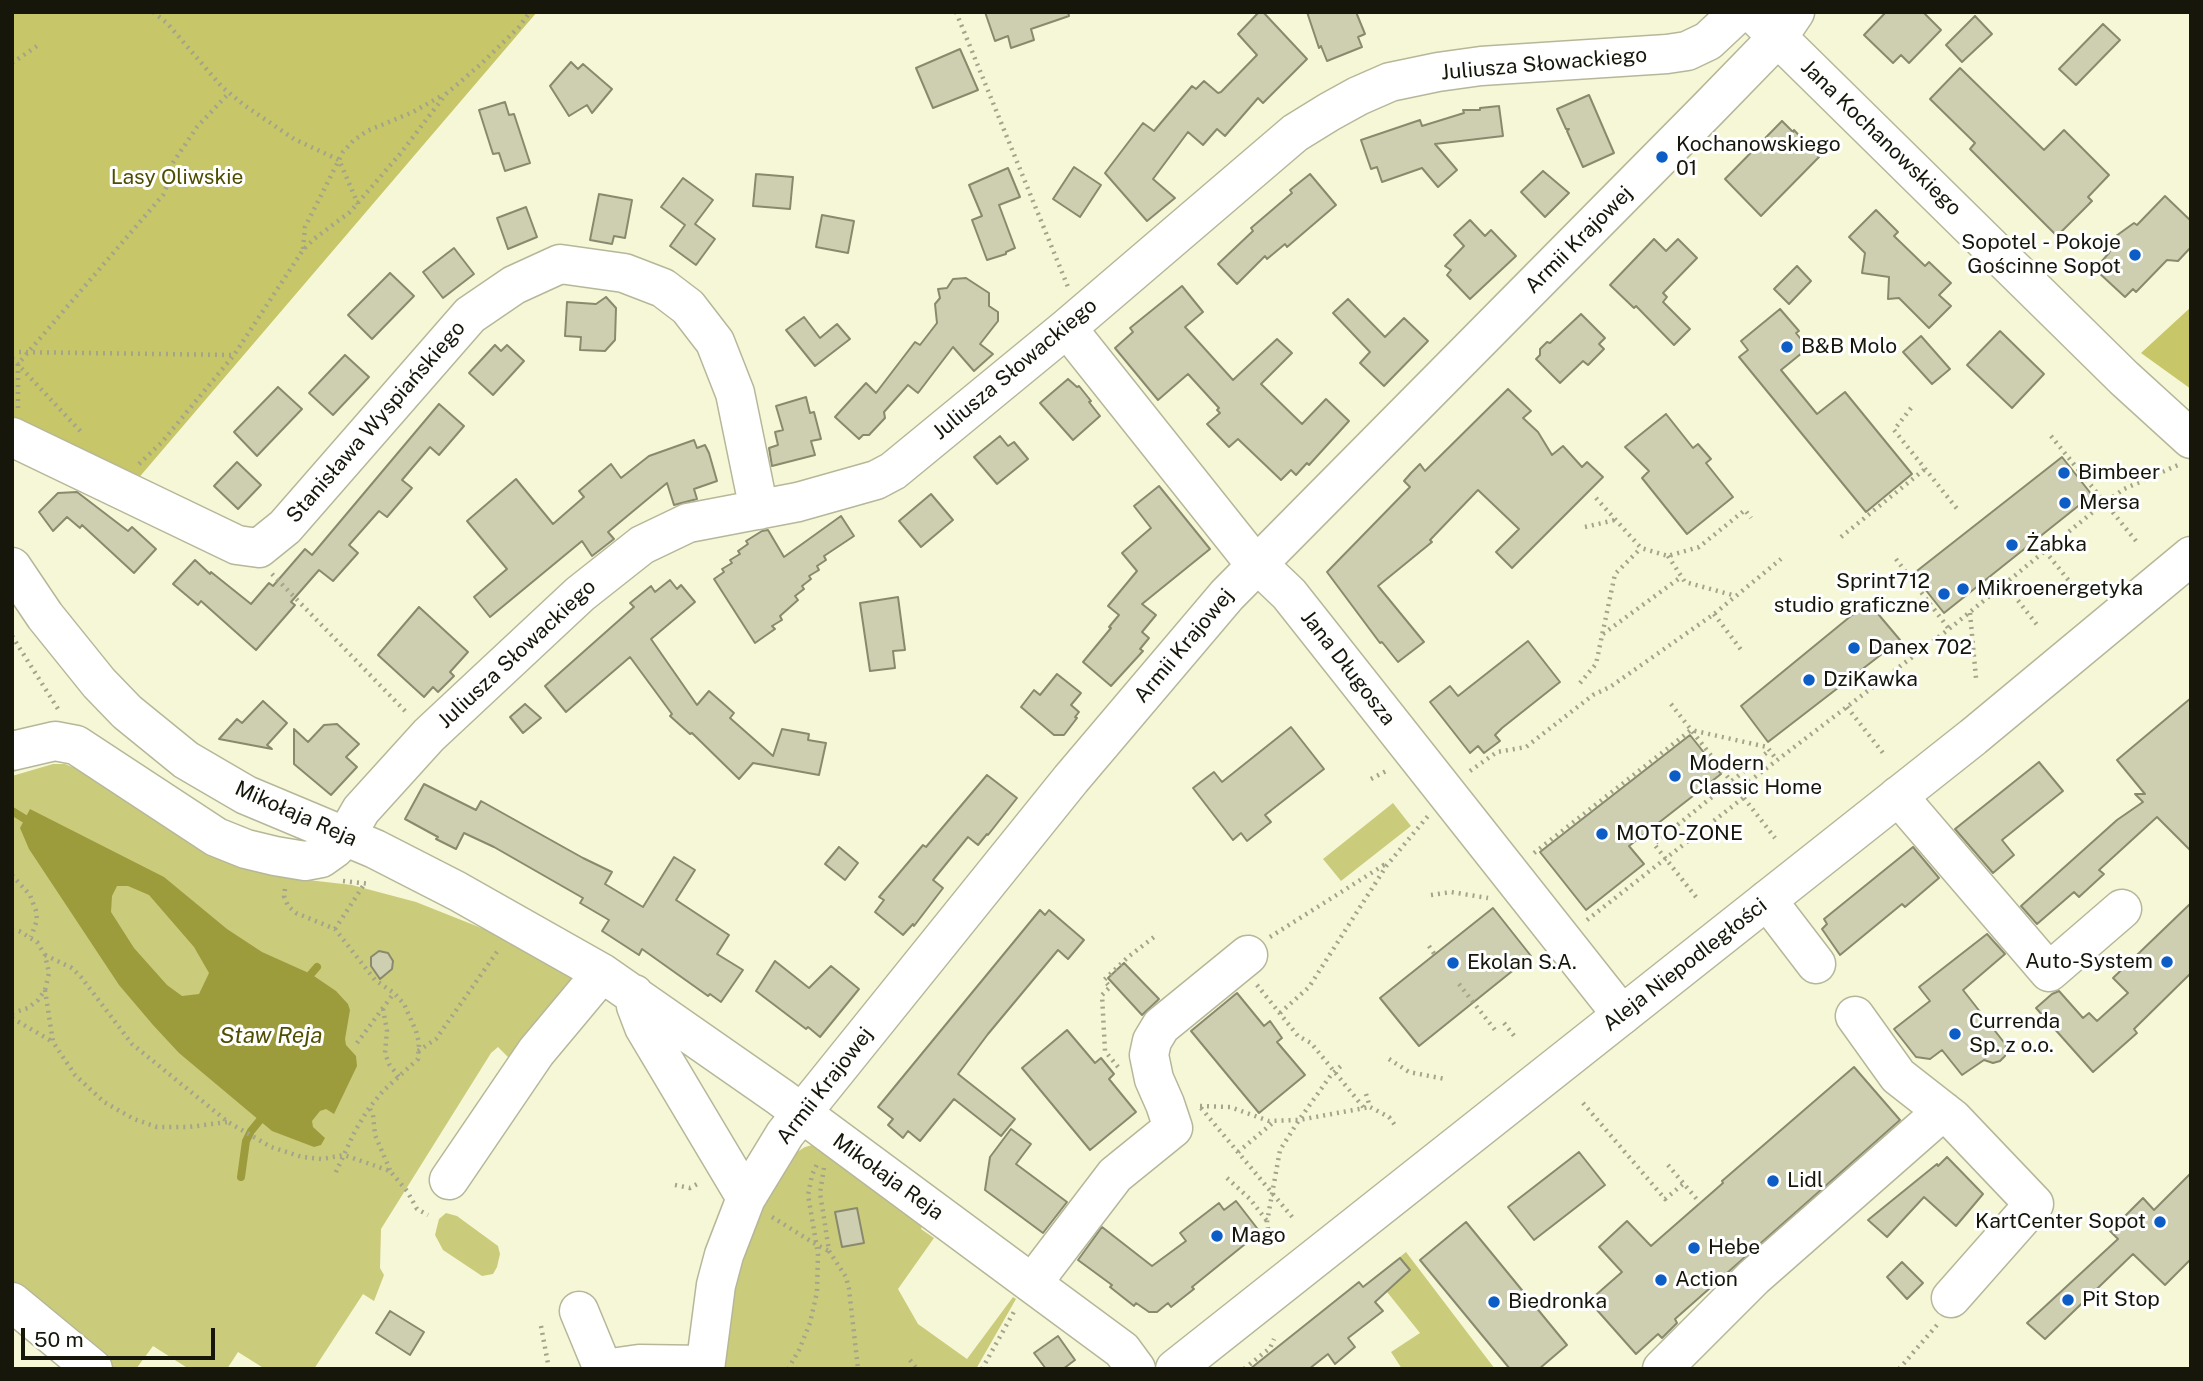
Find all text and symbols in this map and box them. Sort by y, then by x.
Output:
street label: Juliusza Słowackiego [1440,42,1648,86]
street label: Jana Kochanowskiego [1796,55,1966,221]
place label: Kochanowskiego 01 [1676,132,1841,182]
marker: Kochanowskiego 01 [1654,149,1670,165]
park label: Lasy Oliwskie [111,165,243,191]
street label: Armii Krajowej [1520,181,1638,299]
place label: Sopotel - Pokoje Gościnne Sopot [1961,230,2121,280]
marker: Sopotel - Pokoje Gościnne Sopot [2127,247,2143,263]
street label: Juliusza Słowackiego [928,293,1102,445]
street label: Stanisława Wyspiańskiego [281,316,471,528]
place label: B&B Molo [1801,334,1897,360]
marker: B&B Molo [1779,339,1795,355]
place label: Bimbeer [2078,460,2160,486]
marker: Bimbeer [2056,465,2072,481]
place label: Mersa [2079,490,2140,516]
marker: Mersa [2057,495,2073,511]
place label: Żabka [2026,532,2087,558]
marker: Żabka [2004,537,2020,553]
place label: Sprint712 studio graficzne [1774,569,1930,619]
street label: Juliusza Słowackiego [433,574,601,734]
place label: Mikroenergetyka [1977,576,2143,602]
marker: Mikroenergetyka [1955,581,1971,597]
street label: Armii Krajowej [1129,584,1239,708]
marker: Sprint712 studio graficzne [1936,586,1952,602]
street label: Jana Długosza [1295,605,1401,731]
place label: Danex 702 [1868,635,1972,661]
marker: Danex 702 [1846,640,1862,656]
place label: DziKawka [1823,667,1918,693]
marker: DziKawka [1801,672,1817,688]
place label: Modern Classic Home [1689,751,1822,801]
marker: Modern Classic Home [1667,768,1683,784]
street label: Mikołaja Reja [231,776,361,852]
place label: MOTO-ZONE [1616,821,1743,847]
marker: MOTO-ZONE [1594,826,1610,842]
street label: Aleja Niepodległości [1598,893,1772,1037]
place label: Auto-System [2025,949,2153,975]
place label: Ekolan S.A. [1467,950,1577,976]
marker: Auto-System [2159,954,2175,970]
marker: Ekolan S.A. [1445,955,1461,971]
place label: Currenda Sp. z o.o. [1969,1009,2060,1059]
water label: Staw Reja [219,1022,323,1050]
street label: Armii Krajowej [772,1022,878,1150]
marker: Currenda Sp. z o.o. [1947,1026,1963,1042]
street label: Mikołaja Reja [828,1128,948,1226]
place label: Lidl [1787,1168,1823,1194]
marker: Lidl [1765,1173,1781,1189]
place label: KartCenter Sopot [1975,1209,2146,1235]
marker: KartCenter Sopot [2152,1214,2168,1230]
place label: Mago [1231,1223,1286,1249]
marker: Mago [1209,1228,1225,1244]
place label: Hebe [1708,1235,1760,1261]
marker: Hebe [1686,1240,1702,1256]
place label: Action [1675,1267,1738,1293]
marker: Action [1653,1272,1669,1288]
place label: Pit Stop [2082,1287,2160,1313]
place label: Biedronka [1508,1289,1607,1315]
marker: Pit Stop [2060,1292,2076,1308]
marker: Biedronka [1486,1294,1502,1310]
scale bar [24,1314,219,1358]
text: 50 m [34,1327,84,1352]

